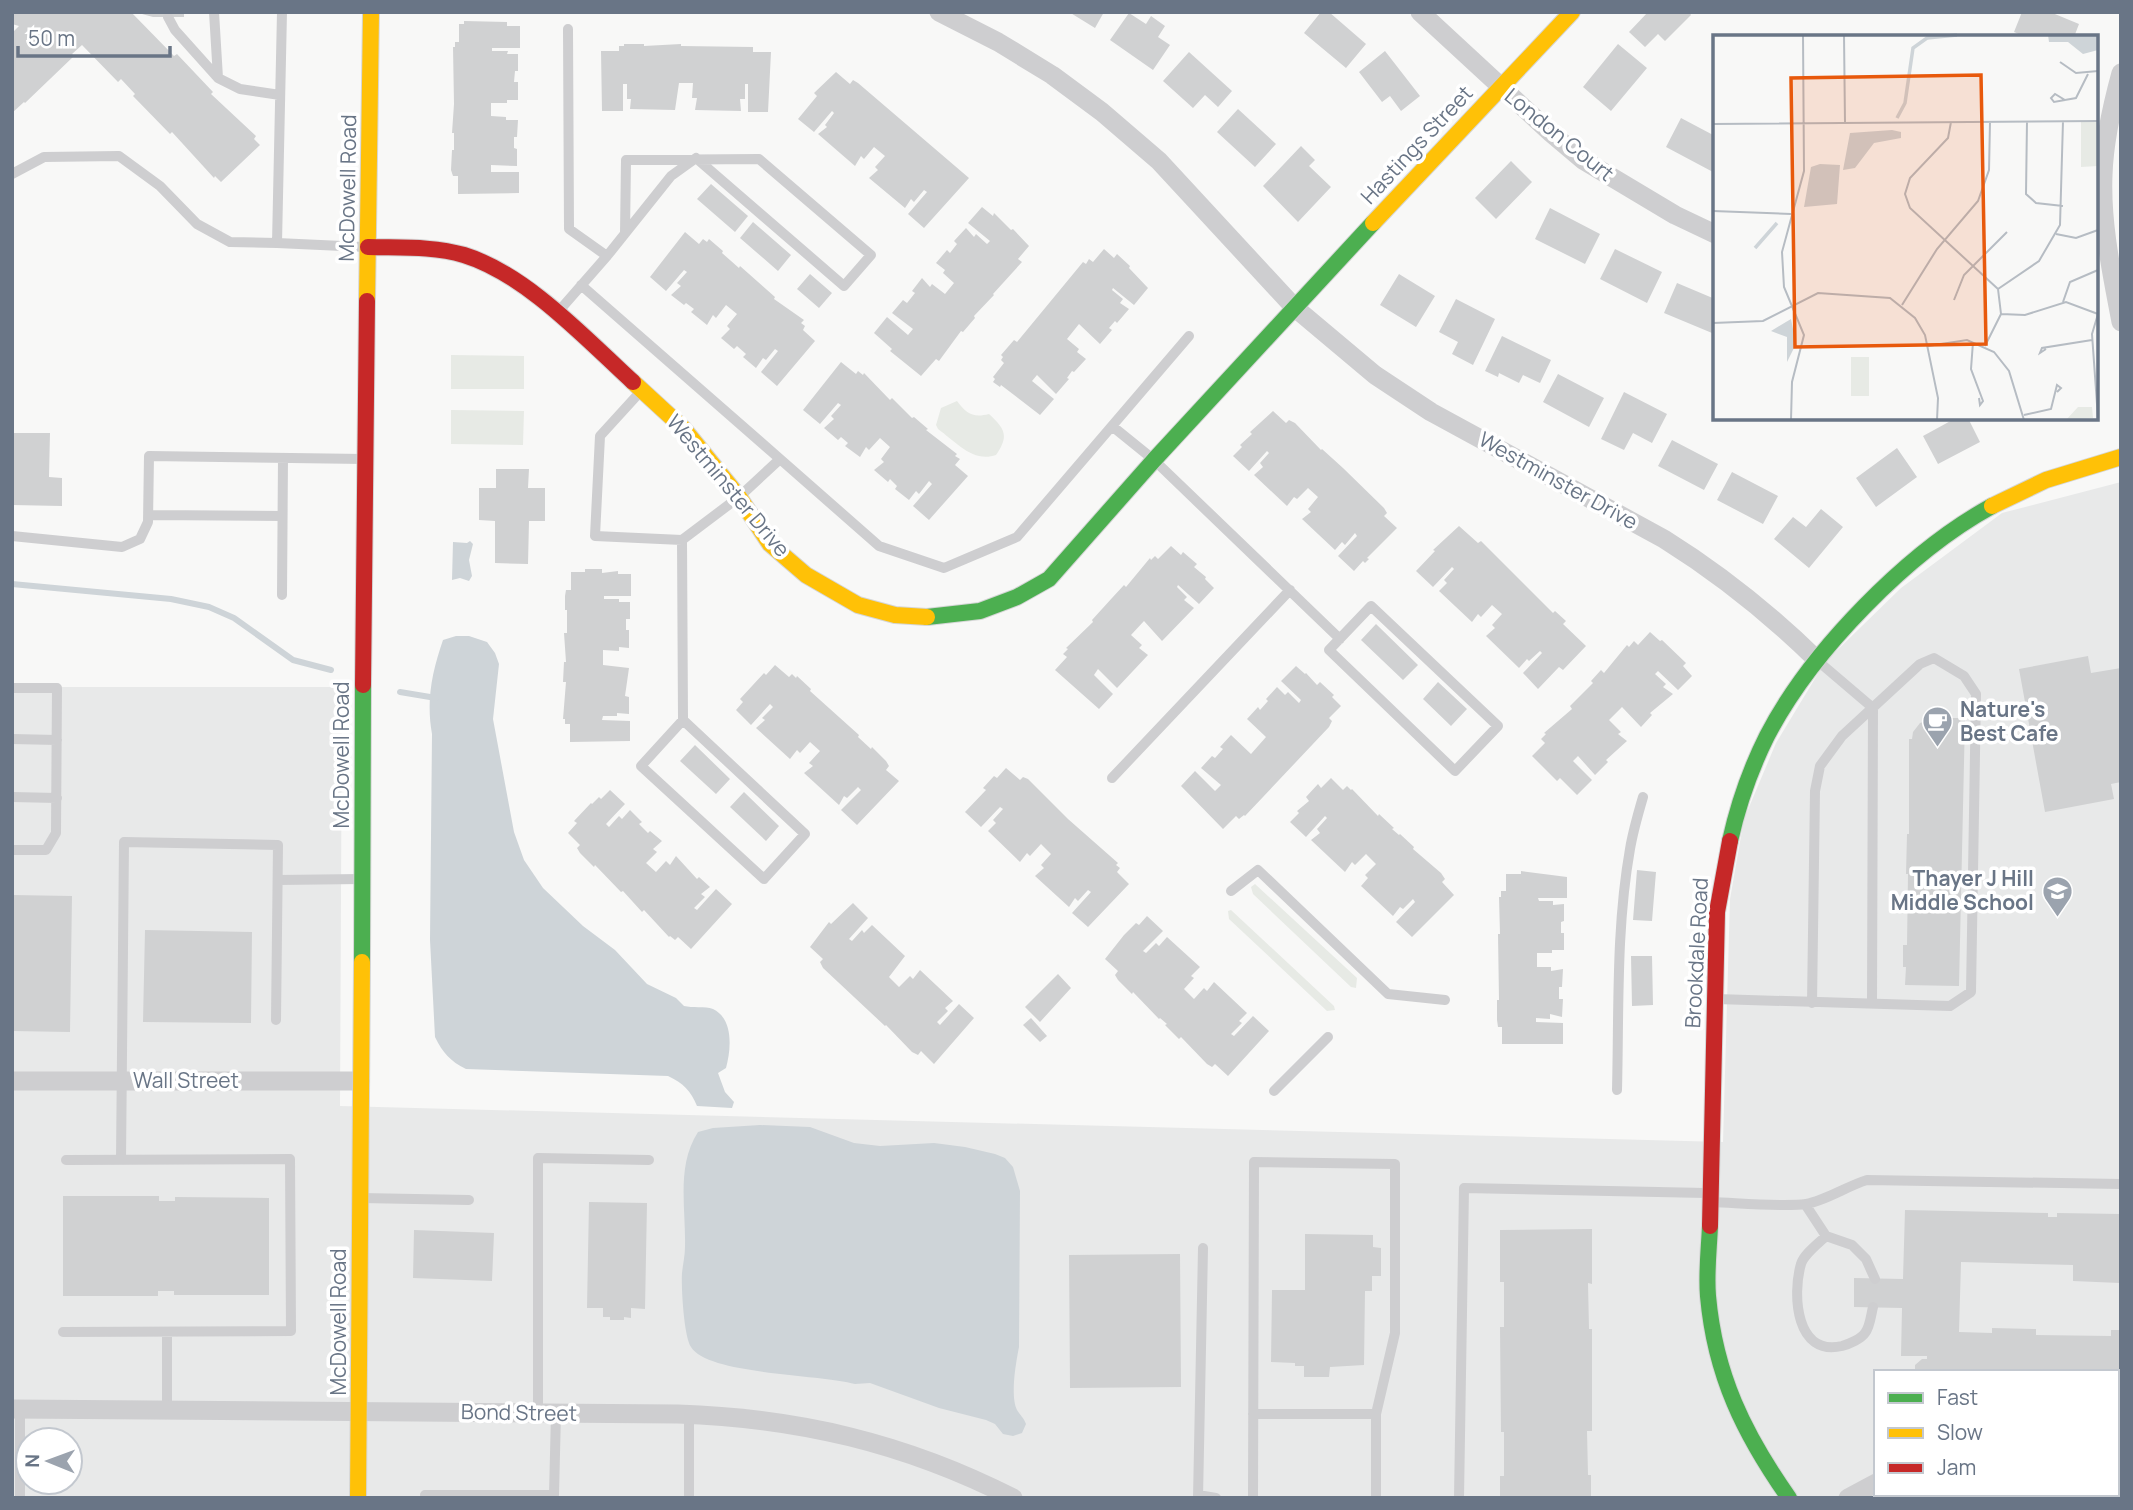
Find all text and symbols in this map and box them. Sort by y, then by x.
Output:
scale bar [18,14,170,58]
text: 50 m [28,24,75,52]
inset map [1713,35,2098,420]
street label: Hastings Street [1354,79,1478,210]
street label: London Court [1499,81,1620,187]
street label: McDowell Road [332,114,362,262]
street label: Westminster Drive [661,408,797,562]
street label: Westminster Drive [1474,425,1643,535]
street label: McDowell Road [327,681,355,829]
place label: Nature's Best Cafe [1960,695,2058,747]
cafe icon: Nature's Best Cafe [1920,705,1954,749]
place label: Thayer J Hill Middle School [1891,864,2034,916]
school or university icon: Thayer J Hill Middle School [2040,874,2074,918]
street label: Brookdale Road [1678,877,1714,1029]
street label: Wall Street [133,1066,239,1094]
street label: McDowell Road [324,1248,352,1396]
legend [1874,1370,2119,1496]
text: Fast [1937,1383,1978,1411]
street label: Bond Street [461,1397,577,1427]
text: Slow [1937,1418,1983,1446]
north arrow [14,1426,84,1496]
text: Jam [1937,1453,1976,1481]
text: N [19,1454,45,1468]

